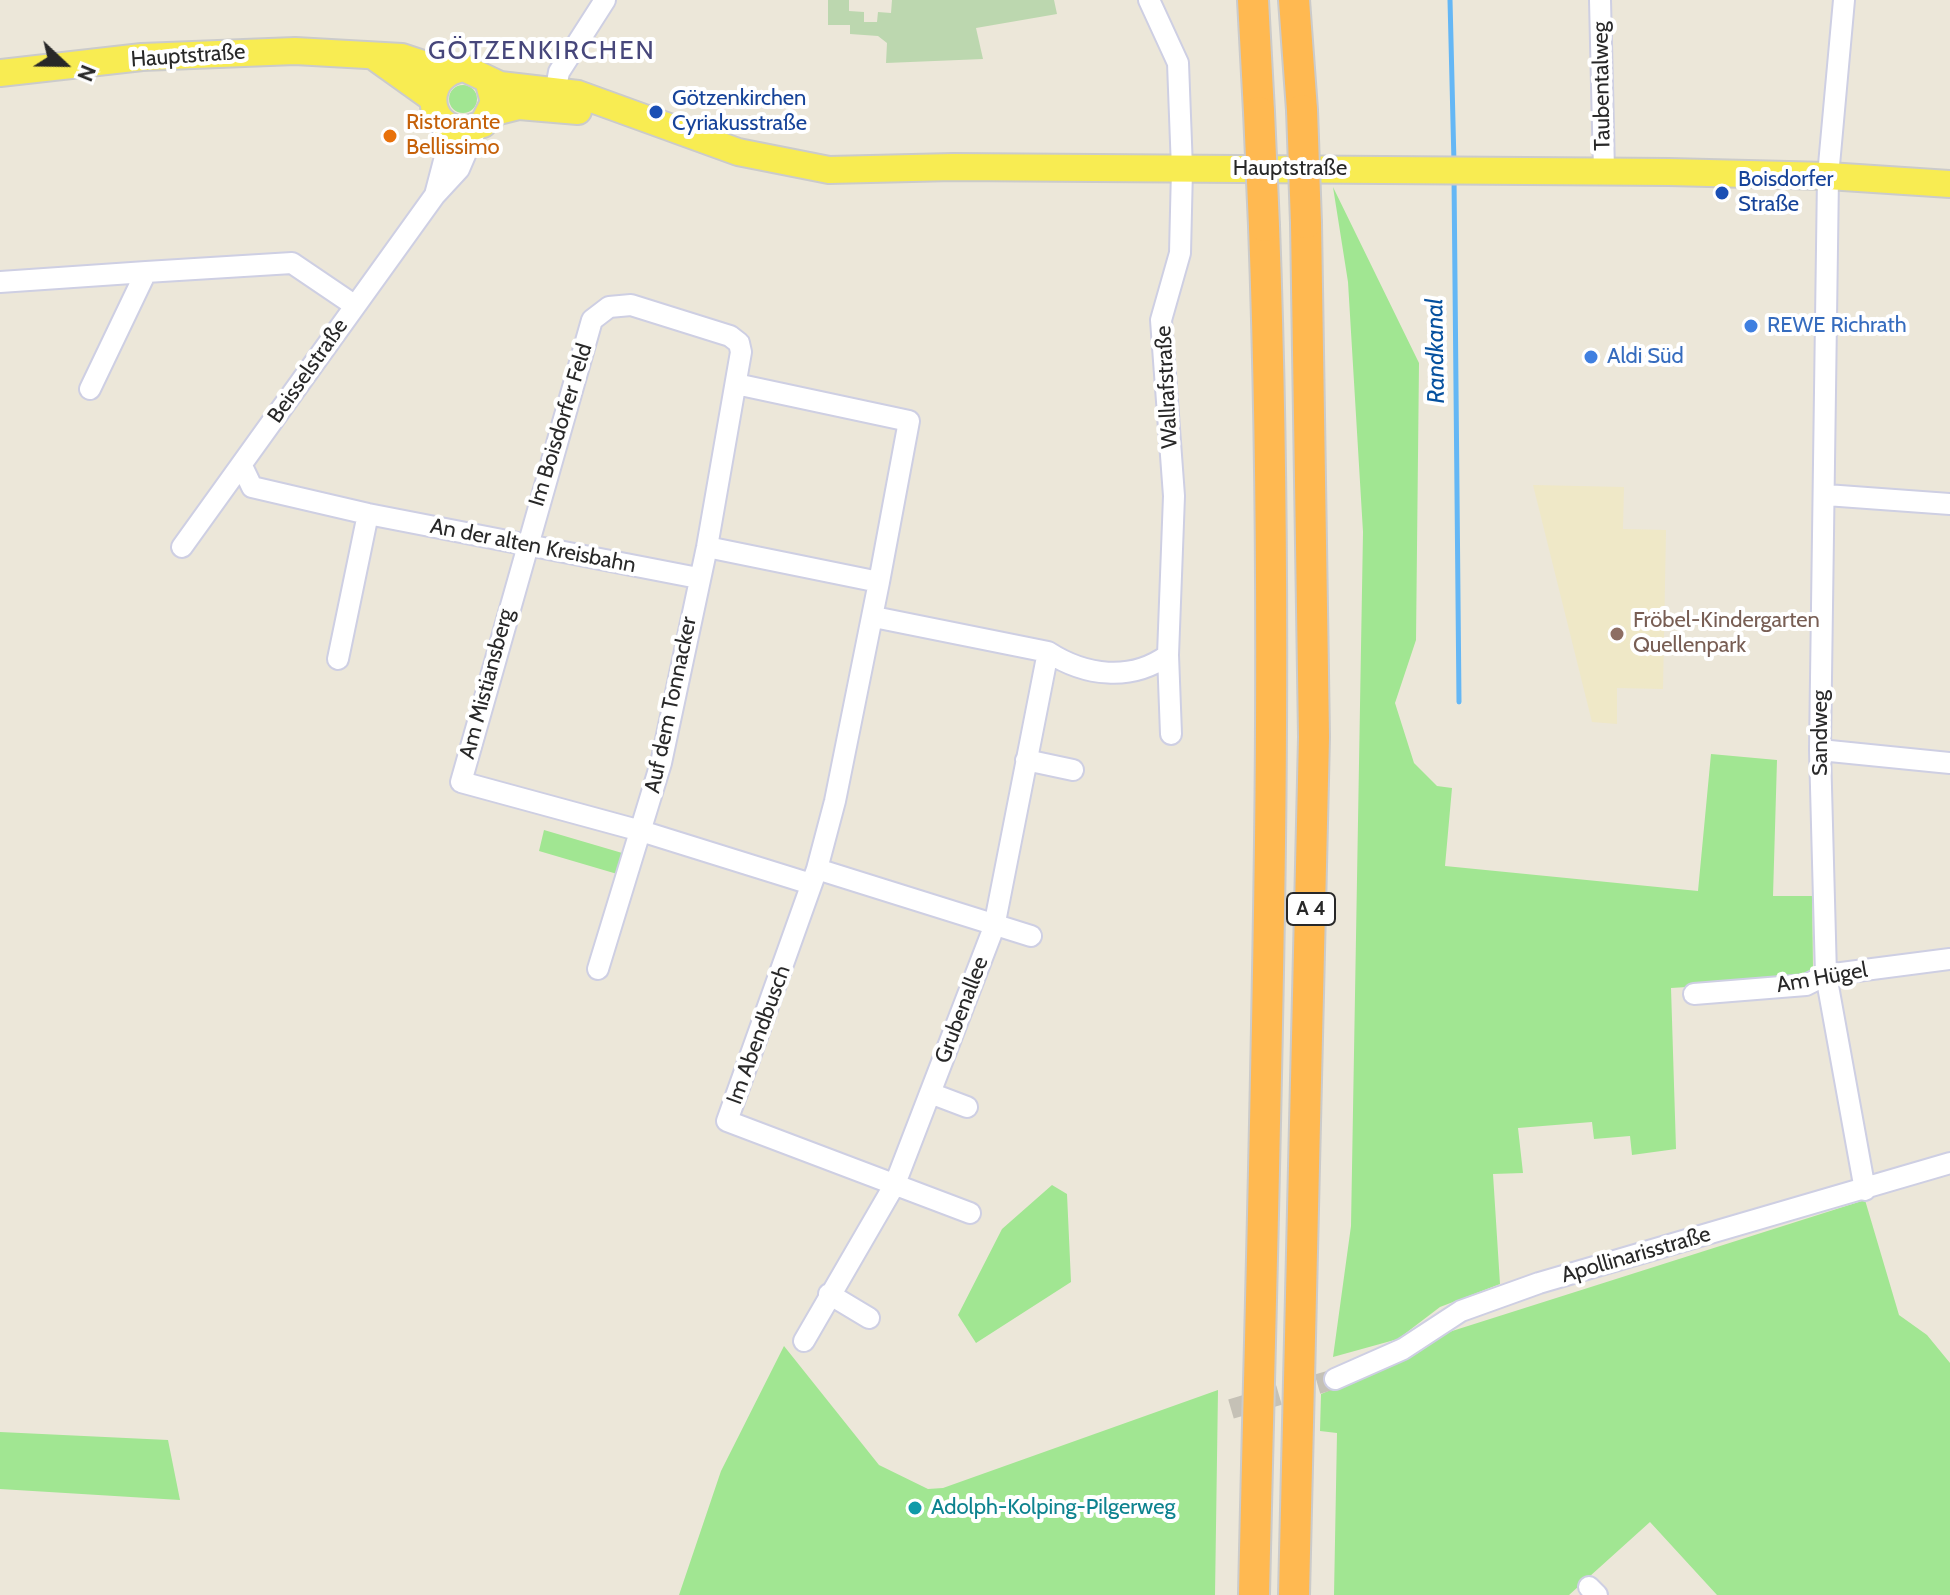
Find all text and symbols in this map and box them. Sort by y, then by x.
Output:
street label: Taubentalweg [1588,21,1616,151]
north arrow [24,24,104,104]
district label: GÖTZENKIRCHEN [428,35,656,67]
street label: Hauptstraße [130,39,246,73]
text: N [71,61,102,85]
place label: Götzenkirchen Cyriakusstraße [672,86,807,138]
marker: Götzenkirchen Cyriakusstraße [647,103,665,121]
place label: Ristorante Bellissimo [406,110,500,162]
marker: Ristorante Bellissimo [381,127,399,145]
street label: Hauptstraße [1233,156,1347,182]
place label: Boisdorfer Straße [1738,167,1834,218]
marker: Boisdorfer Straße [1713,184,1731,202]
water label: Randkanal [1421,298,1451,404]
place label: REWE Richrath [1767,313,1907,339]
street label: Beisselstraße [262,314,354,428]
marker: REWE Richrath [1742,317,1760,335]
street label: Wallrafstraße [1151,325,1183,449]
street label: Im Boisdorfer Feld [524,340,598,510]
place label: Aldi Süd [1607,344,1684,370]
marker: Aldi Süd [1582,348,1600,366]
street label: An der alten Kreisbahn [428,513,638,579]
street label: Am Mistiansberg [454,606,520,762]
place label: Fröbel-Kindergarten Quellenpark [1633,608,1820,660]
street label: Auf dem Tonnacker [639,614,703,796]
marker: Fröbel-Kindergarten Quellenpark [1608,625,1626,643]
street label: Sandweg [1808,690,1834,776]
road number: A 4 [1287,893,1335,925]
street label: Grubenallee [930,953,994,1067]
street label: Am Hügel [1774,957,1870,999]
street label: Im Abendbusch [722,962,796,1108]
street label: Apollinarisstraße [1558,1221,1714,1289]
place label: Adolph-Kolping-Pilgerweg [931,1495,1175,1521]
marker: Adolph-Kolping-Pilgerweg [906,1499,924,1517]

